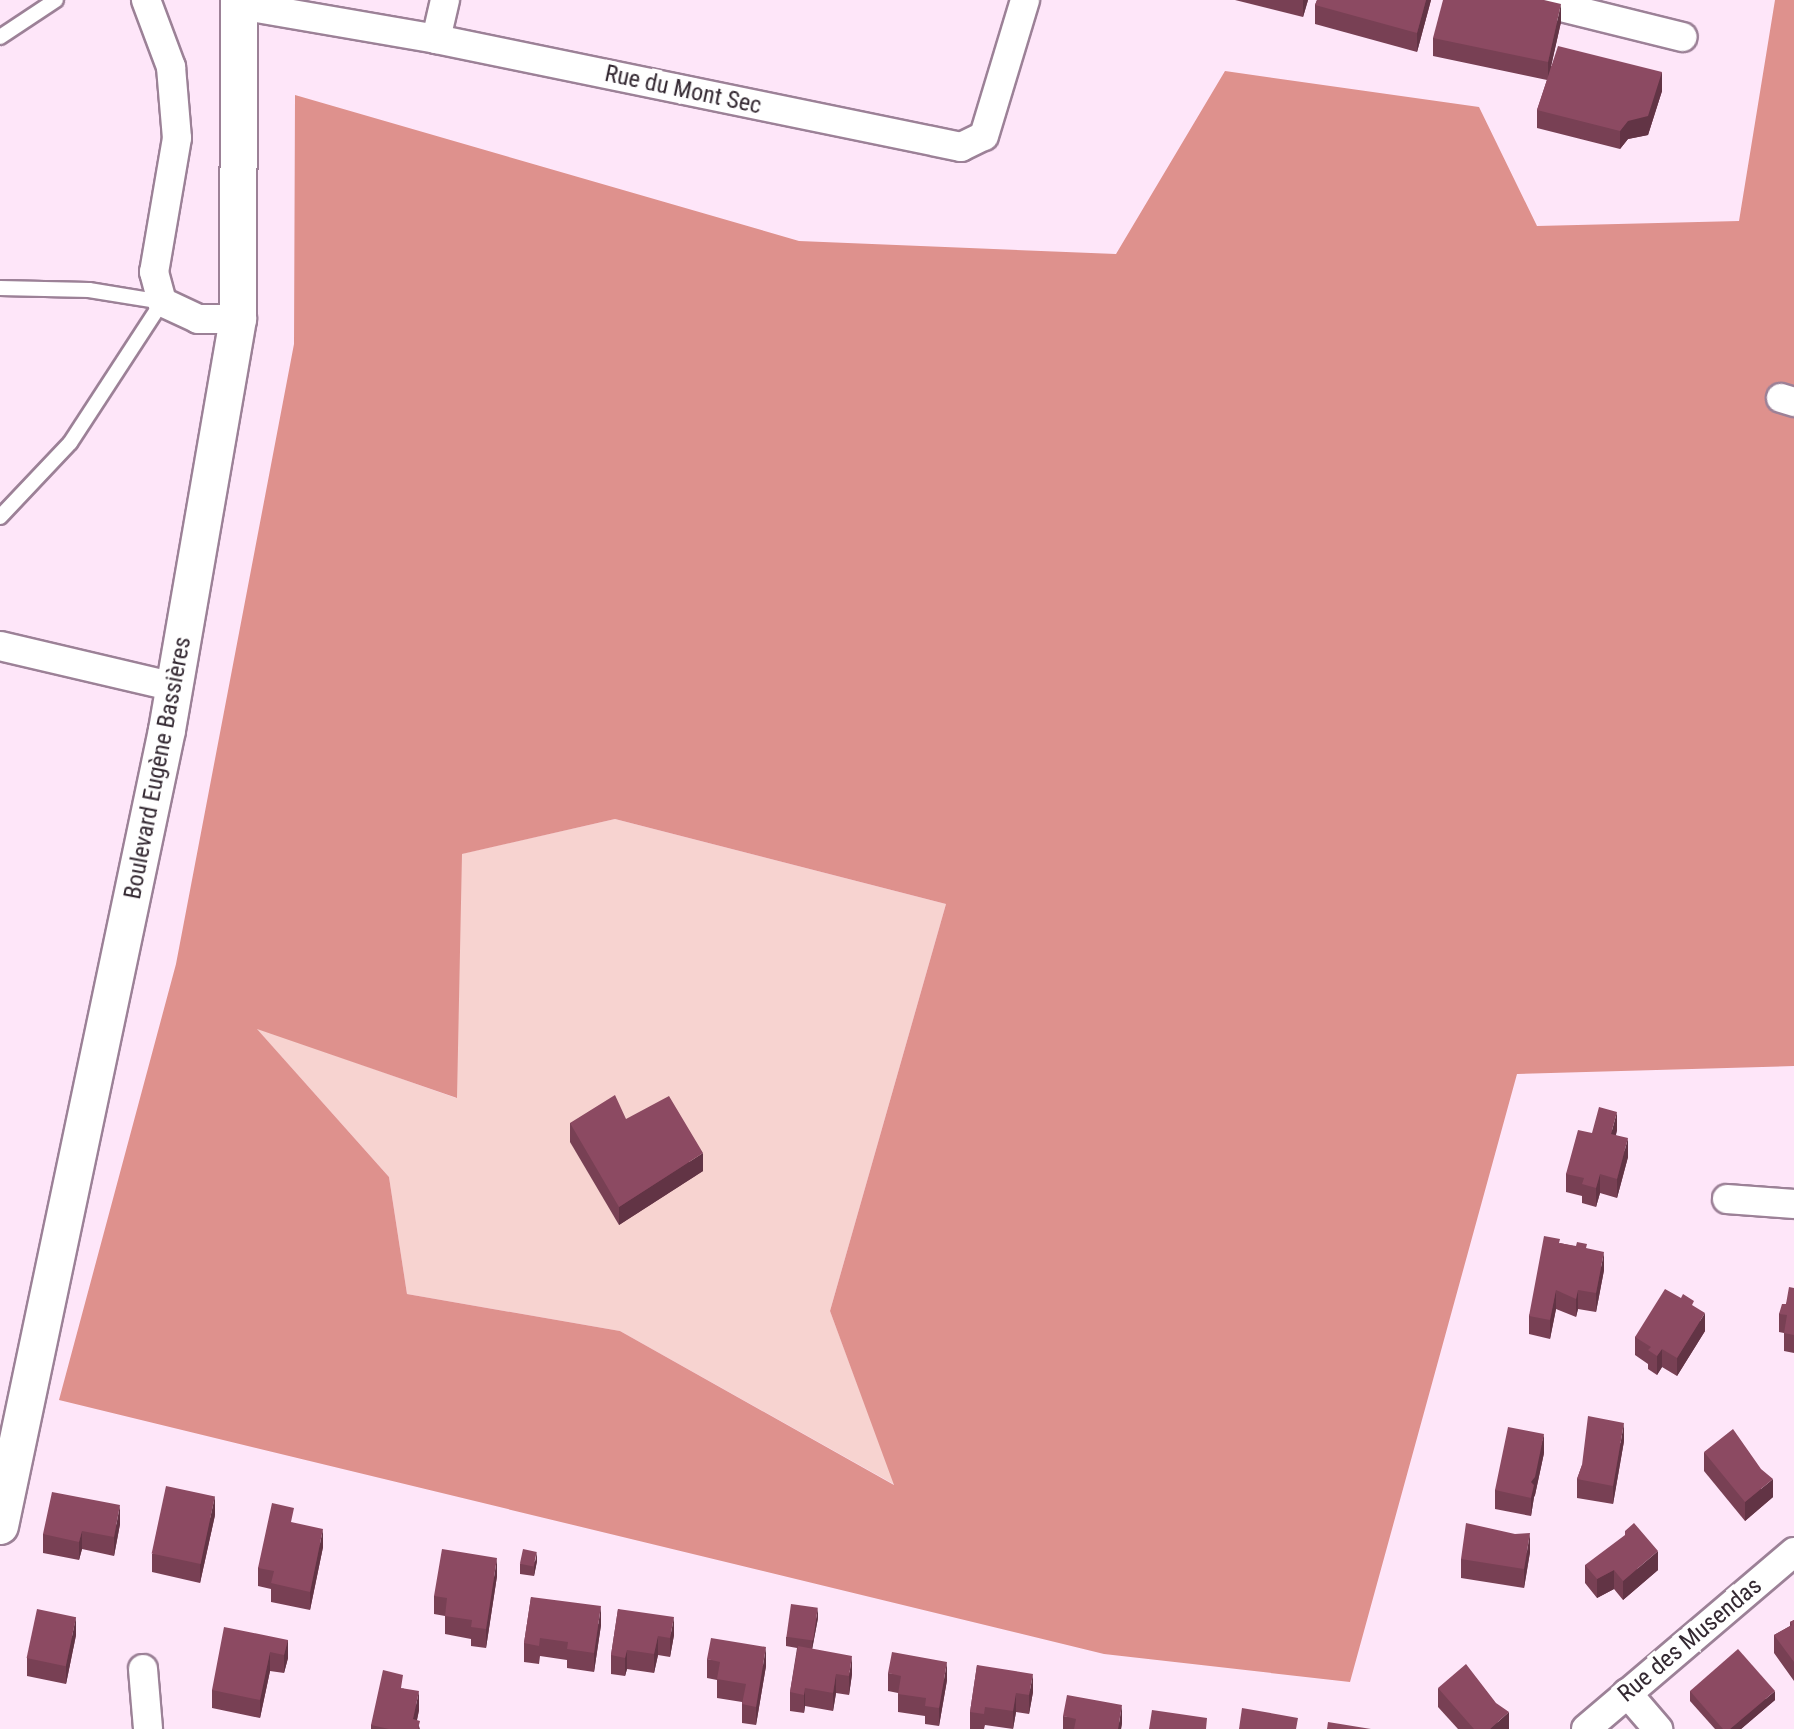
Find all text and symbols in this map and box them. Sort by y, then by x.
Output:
street label: Rue du Mont Sec [602,59,764,121]
street label: Boulevard Eugène Bassières [118,634,198,902]
street label: Rue des Musendas [1612,1572,1768,1708]

